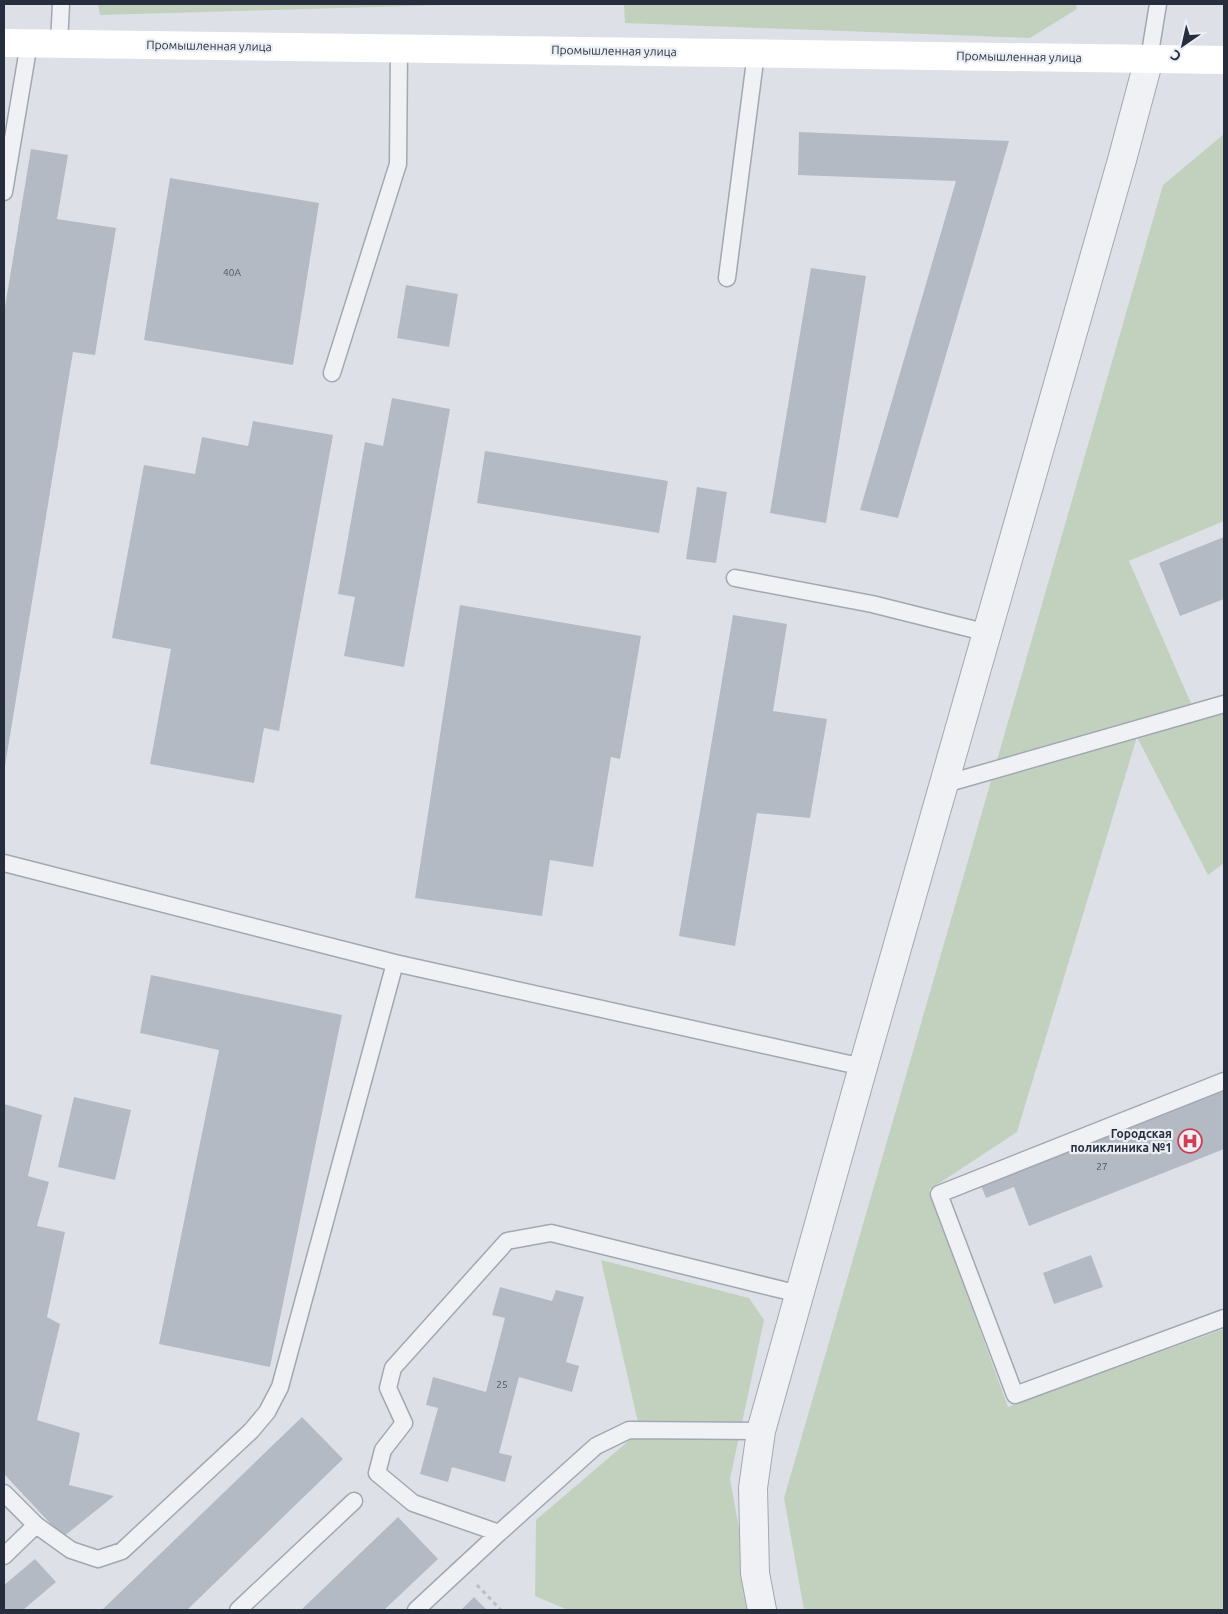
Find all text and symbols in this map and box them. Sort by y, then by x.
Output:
north arrow [1158,20,1208,70]
street label: Промышленная улица [146,38,272,53]
street label: Промышленная улица [551,43,677,58]
text: С [1168,47,1184,65]
street label: Промышленная улица [956,49,1082,64]
house number: 40А [223,267,241,278]
place label: Городская поликлиника №1 [1071,1127,1172,1154]
hospital icon: Городская поликлиника №1 [1177,1128,1203,1154]
house number: 27 [1096,1161,1108,1172]
house number: 25 [496,1379,508,1390]

